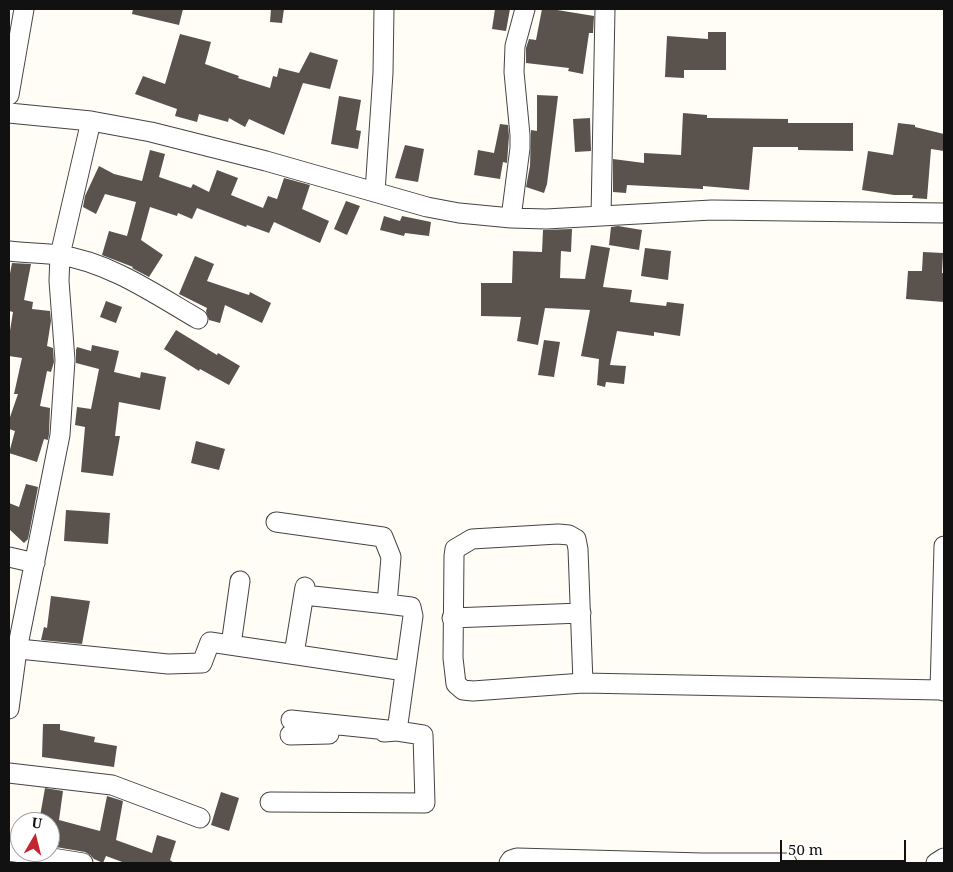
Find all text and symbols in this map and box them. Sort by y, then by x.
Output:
north arrow [10,812,60,862]
text: U [31,813,44,833]
scale bar [783,830,909,862]
text: 50 m [788,839,823,859]

